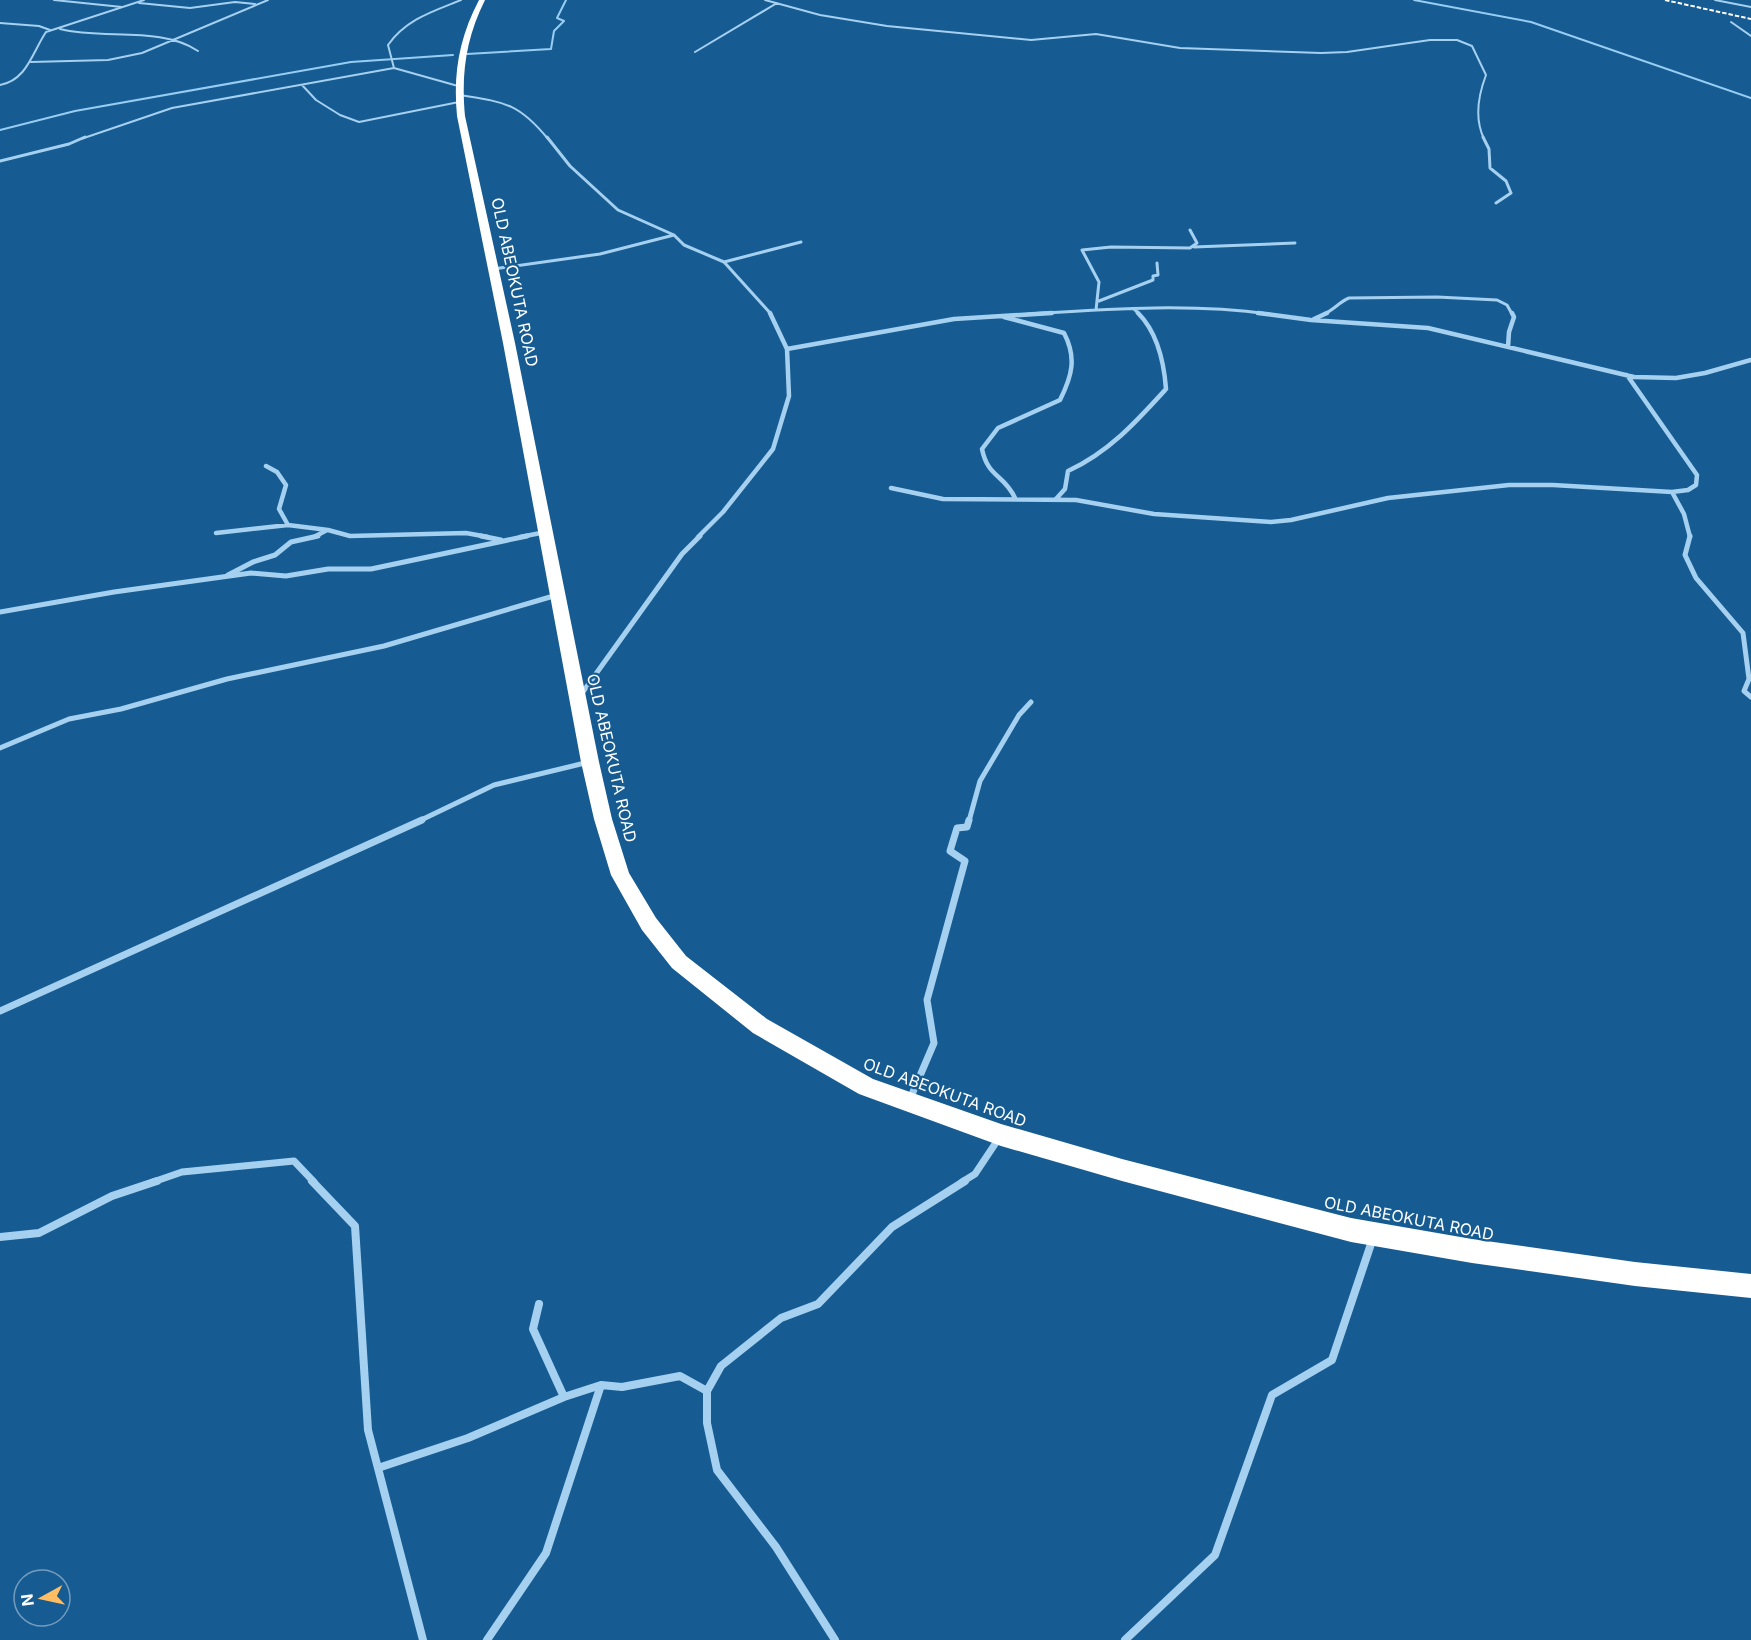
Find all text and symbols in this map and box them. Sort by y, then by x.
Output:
street label: OLD ABEOKUTA ROAD [487,196,543,368]
street label: OLD ABEOKUTA ROAD [583,672,641,844]
street label: OLD ABEOKUTA ROAD [861,1053,1029,1131]
street label: OLD ABEOKUTA ROAD [1322,1192,1496,1244]
north arrow [12,1568,72,1628]
text: N [16,1593,38,1608]

